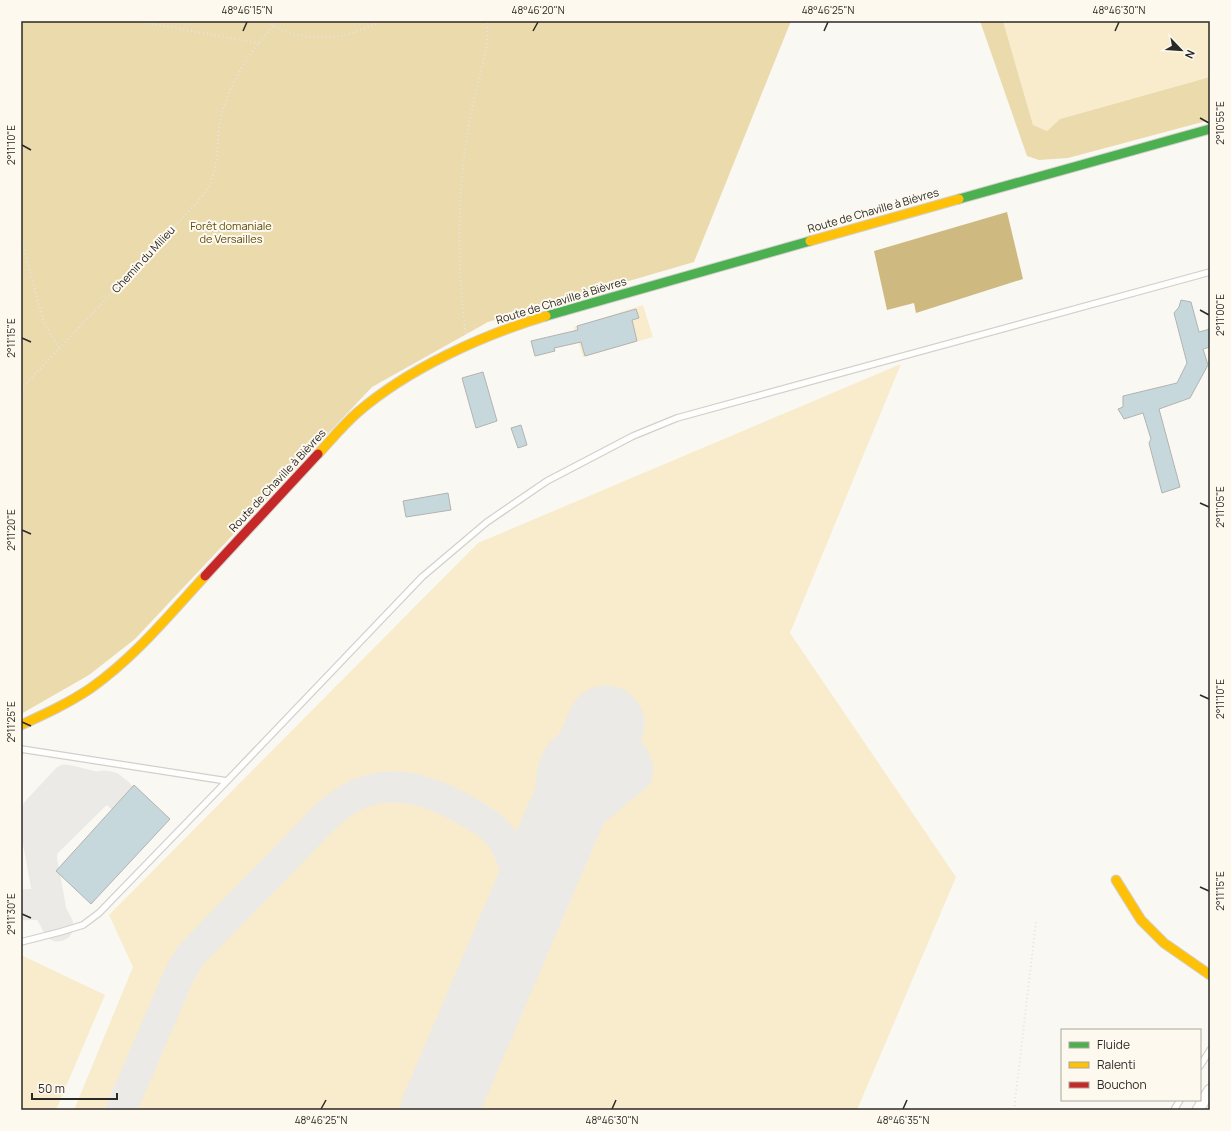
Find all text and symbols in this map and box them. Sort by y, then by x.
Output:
text: 48°46'15"N [222,3,273,17]
text: 48°46'20"N [511,3,565,17]
text: 48°46'25"N [802,3,854,17]
text: 48°46'30"N [1093,3,1146,17]
north arrow [1161,30,1201,70]
text: N [1182,48,1199,61]
text: 2°10'55"E [1213,101,1227,145]
text: 2°11'10"E [4,125,18,165]
street label: Route de Chaville à Bièvres [806,184,940,236]
park label: Forêt domaniale de Versailles [190,218,272,246]
street label: Chemin du Milieu [108,222,178,296]
street label: Route de Chaville à Bièvres [494,273,628,327]
text: 2°11'00"E [1213,294,1227,336]
text: 2°11'15"E [4,318,18,358]
street label: Route de Chaville à Bièvres [225,425,329,535]
text: 2°11'05"E [1213,486,1227,528]
text: 2°11'20"E [4,509,18,551]
text: 2°11'10"E [1213,679,1227,719]
text: 2°11'25"E [4,701,18,743]
text: 2°11'15"E [1213,871,1227,911]
text: 2°11'30"E [4,893,18,935]
legend [1061,1029,1201,1101]
text: Fluide [1097,1036,1130,1053]
text: Ralenti [1097,1056,1136,1073]
scale bar [32,1075,117,1101]
text: Bouchon [1097,1076,1147,1093]
text: 50 m [38,1080,65,1097]
text: 48°46'25"N [295,1113,347,1127]
text: 48°46'30"N [586,1113,639,1127]
text: 48°46'35"N [877,1113,929,1127]

